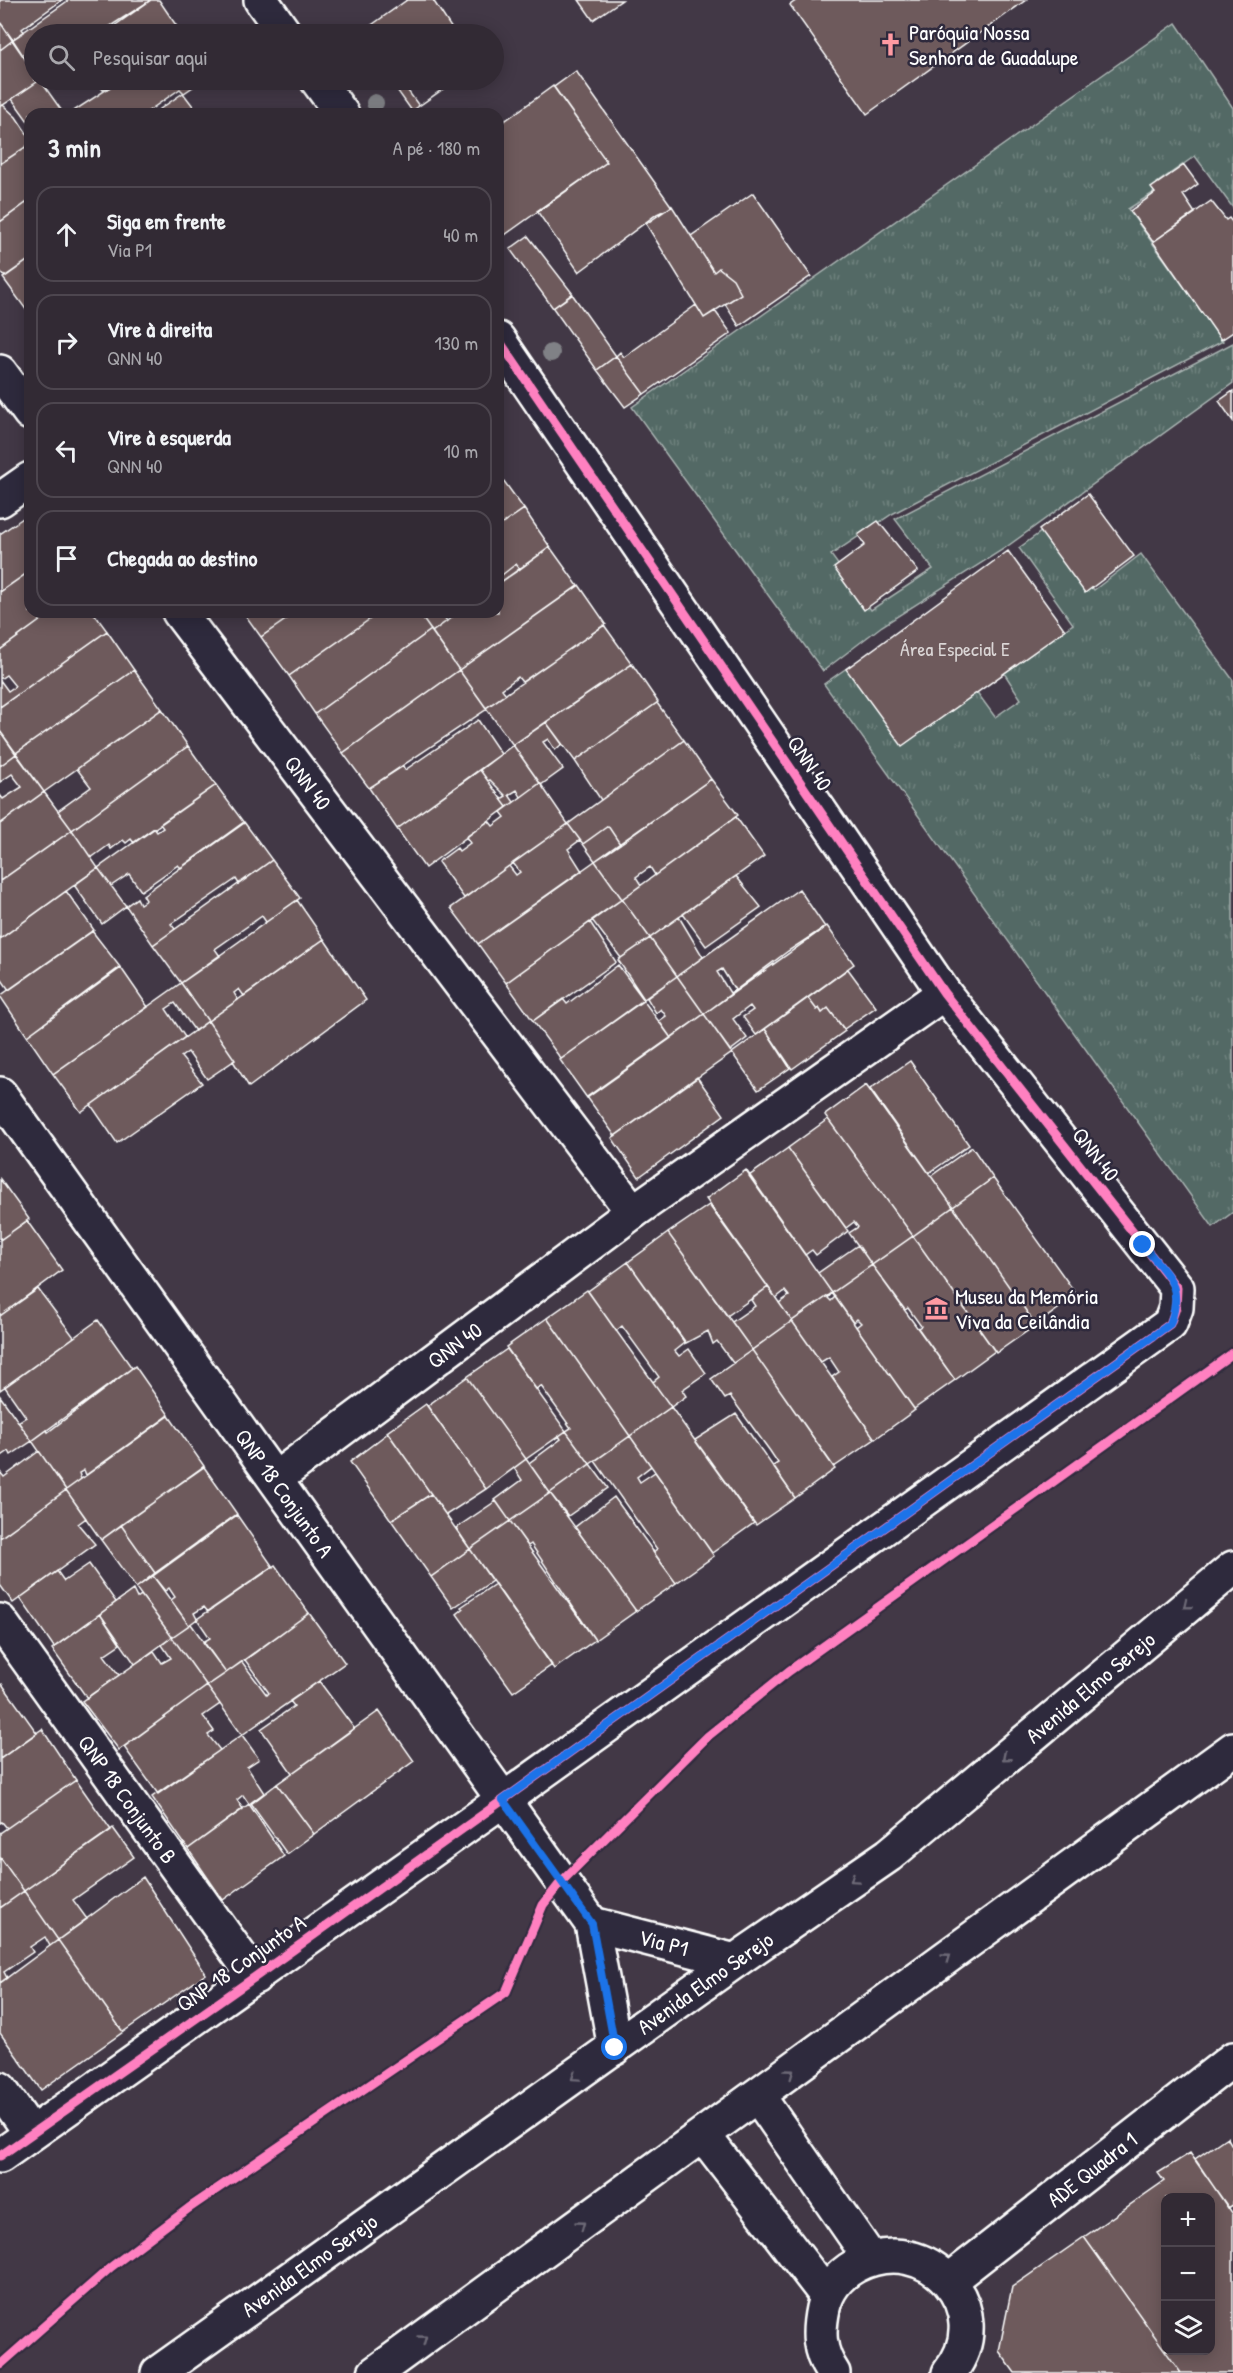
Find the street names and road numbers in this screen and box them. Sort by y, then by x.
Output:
street label: QNN 40 [781,729,840,797]
street label: QNN 40 [278,749,339,816]
street label: QNN 40 [1065,1121,1127,1187]
street label: QNN 40 [421,1315,488,1375]
street label: QNP 18 Conjunto A [228,1423,341,1564]
street label: Avenida Elmo Serejo [1019,1624,1161,1750]
street label: QNP 18 Conjunto B [71,1729,184,1870]
street label: QNP 18 Conjunto A [170,1907,312,2019]
street label: Via P1 [636,1922,691,1963]
street label: Avenida Elmo Serejo [631,1924,779,2041]
street label: ADE Quadra 1 [1041,2125,1143,2214]
street label: Avenida Elmo Serejo [235,2206,383,2324]

